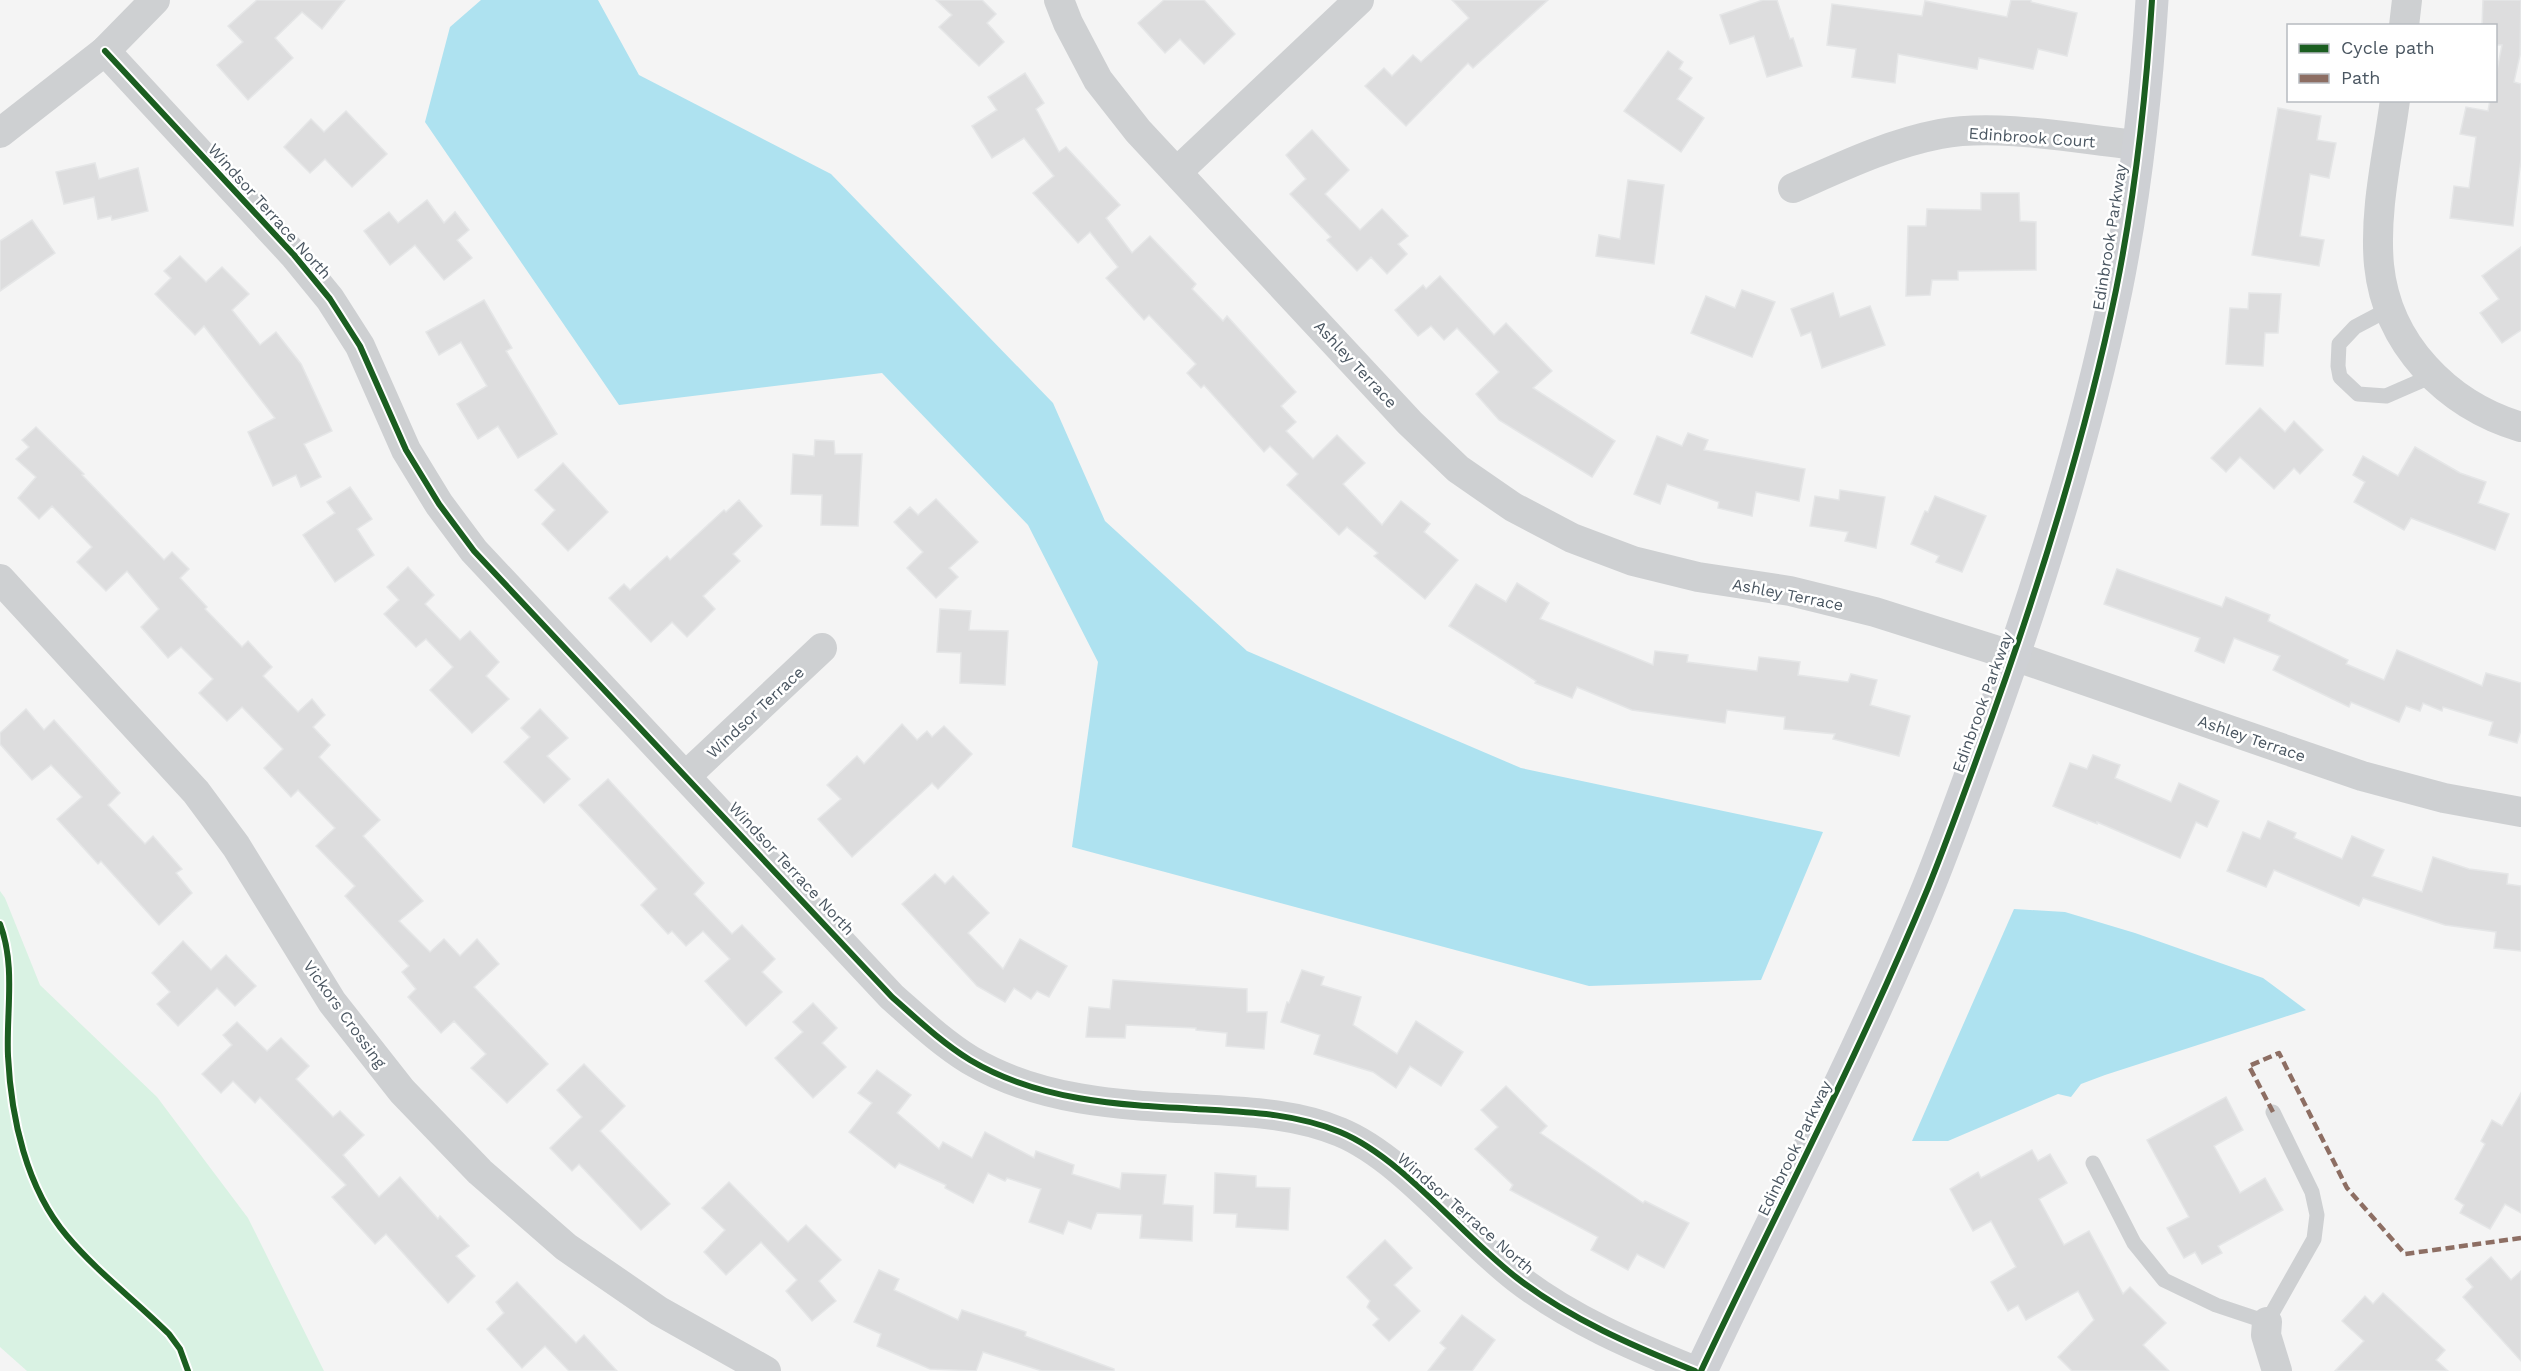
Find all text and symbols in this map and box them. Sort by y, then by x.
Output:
legend [2287,24,2497,102]
text: Cycle path [2341,37,2435,58]
text: Path [2341,67,2381,88]
street label: Edinbrook Court [1968,124,2096,151]
street label: Windsor Terrace North [204,140,335,283]
street label: Edinbrook Parkway [2089,162,2131,312]
street label: Ashley Terrace [1310,317,1401,412]
street label: Ashley Terrace [1731,574,1845,615]
street label: Edinbrook Parkway [1948,629,2017,775]
street label: Windsor Terrace [703,662,808,762]
street label: Ashley Terrace [2195,711,2308,766]
street label: Windsor Terrace North [725,798,858,939]
street label: Vickors Crossing [299,957,390,1072]
street label: Edinbrook Parkway [1753,1077,1836,1219]
street label: Windsor Terrace North [1393,1149,1538,1278]

